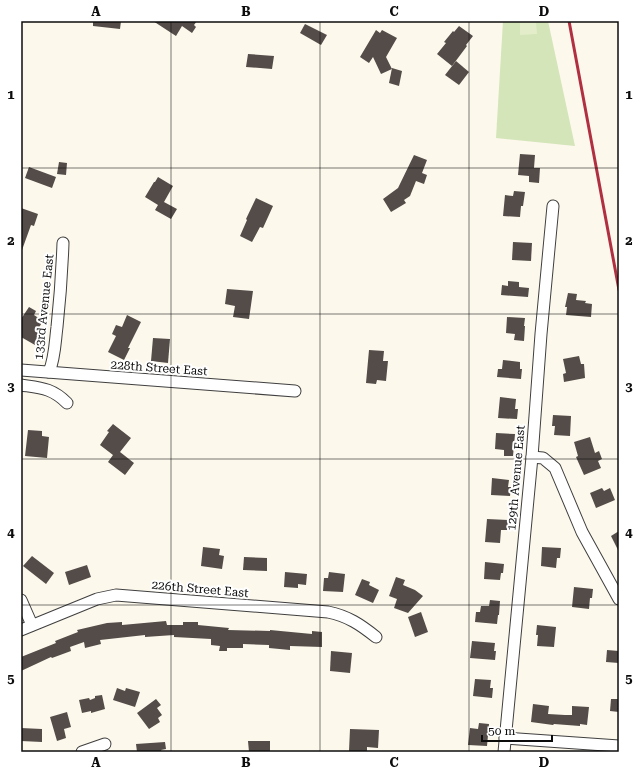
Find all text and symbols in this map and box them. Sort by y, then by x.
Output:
text: A [91,4,101,19]
text: B [241,4,251,19]
text: C [389,4,399,19]
text: D [539,4,549,19]
text: 1 [7,87,15,102]
text: 1 [625,87,633,102]
text: 2 [7,233,15,248]
text: 2 [625,233,633,248]
street label: 133rd Avenue East [31,253,57,361]
street label: 228th Street East [110,358,209,378]
text: 3 [7,379,15,394]
text: 3 [625,379,633,394]
street label: 129th Avenue East [504,424,528,531]
text: 4 [7,525,15,540]
text: 4 [625,525,633,540]
street label: 226th Street East [151,578,250,600]
text: 5 [7,671,15,686]
text: 5 [625,671,633,686]
scale bar [482,717,552,743]
text: 50 m [488,724,515,738]
text: A [91,755,101,770]
text: B [241,755,251,770]
text: C [389,755,399,770]
text: D [539,755,549,770]

